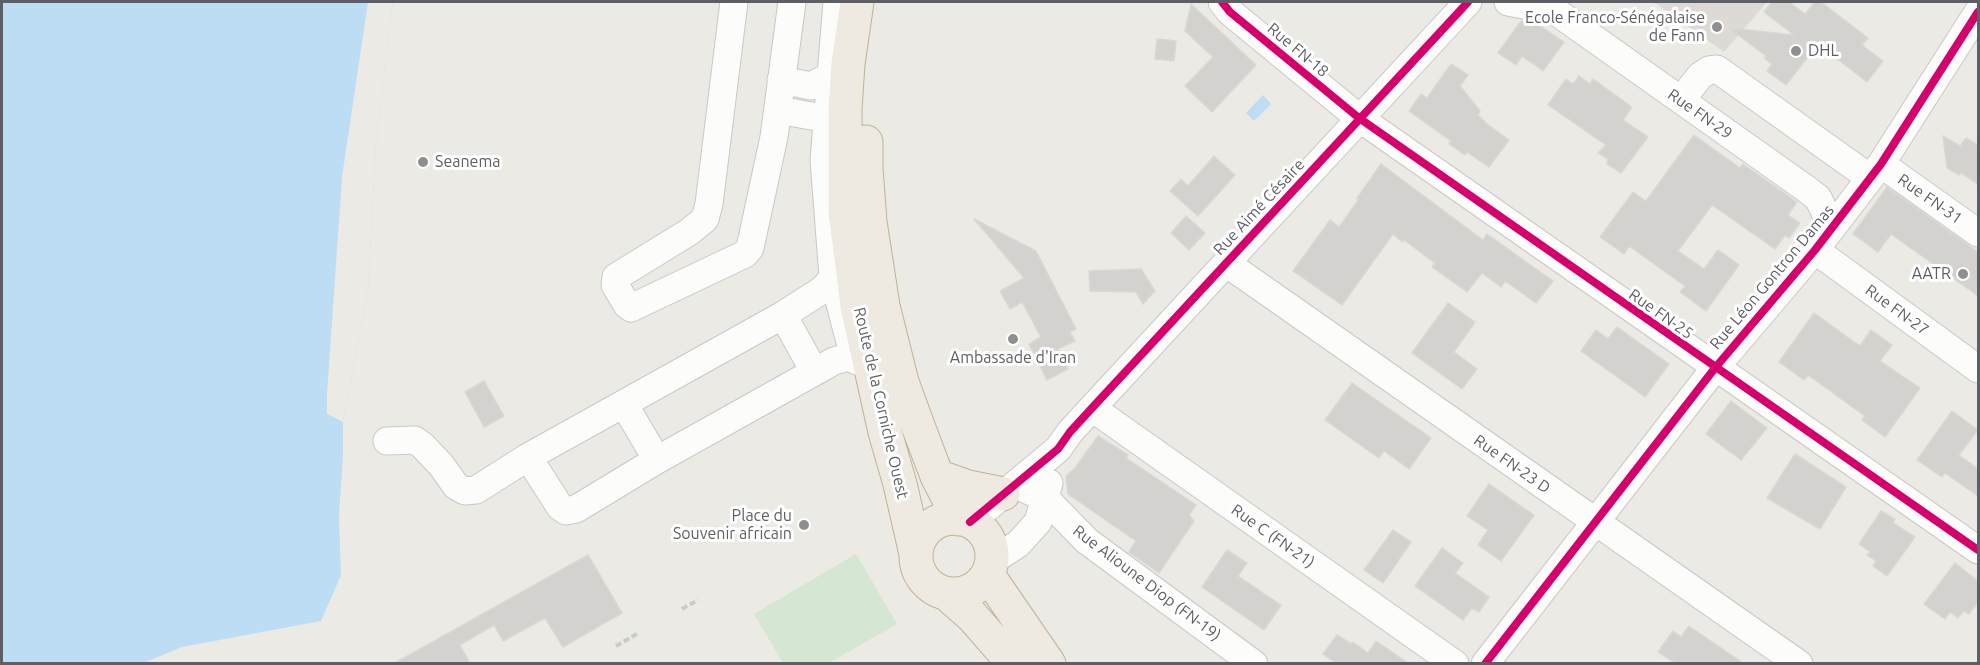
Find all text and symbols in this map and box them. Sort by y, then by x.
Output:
place label: Ecole Franco-Sénégalaise de Fann [1525,8,1705,46]
street label: Rue FN-18 [1263,19,1333,81]
marker: Ecole Franco-Sénégalaise de Fann [1710,20,1724,34]
place label: DHL [1808,41,1839,61]
marker: DHL [1789,44,1803,58]
street label: Rue FN-29 [1664,85,1736,143]
place label: Seanema [435,152,500,172]
marker: Seanema [416,155,430,169]
street label: Rue Aimé Césaire [1209,155,1309,259]
street label: Rue FN-31 [1894,170,1966,228]
street label: Rue Léon Gontron Damas [1706,201,1838,353]
place label: AATR [1912,264,1951,284]
marker: AATR [1956,267,1970,281]
street label: Rue FN-27 [1861,280,1933,340]
street label: Rue FN-25 [1625,285,1697,343]
street label: Route de la Corniche Ouest [850,305,912,501]
marker: Ambassade d'Iran [1006,332,1020,346]
place label: Ambassade d'Iran [950,348,1076,368]
street label: Rue FN-23 D [1470,431,1554,497]
street label: Rue C (FN-21) [1227,500,1319,572]
place label: Place du Souvenir africain [673,506,792,544]
marker: Place du Souvenir africain [797,518,811,532]
street label: Rue Alioune Diop (FN-19) [1069,521,1225,645]

